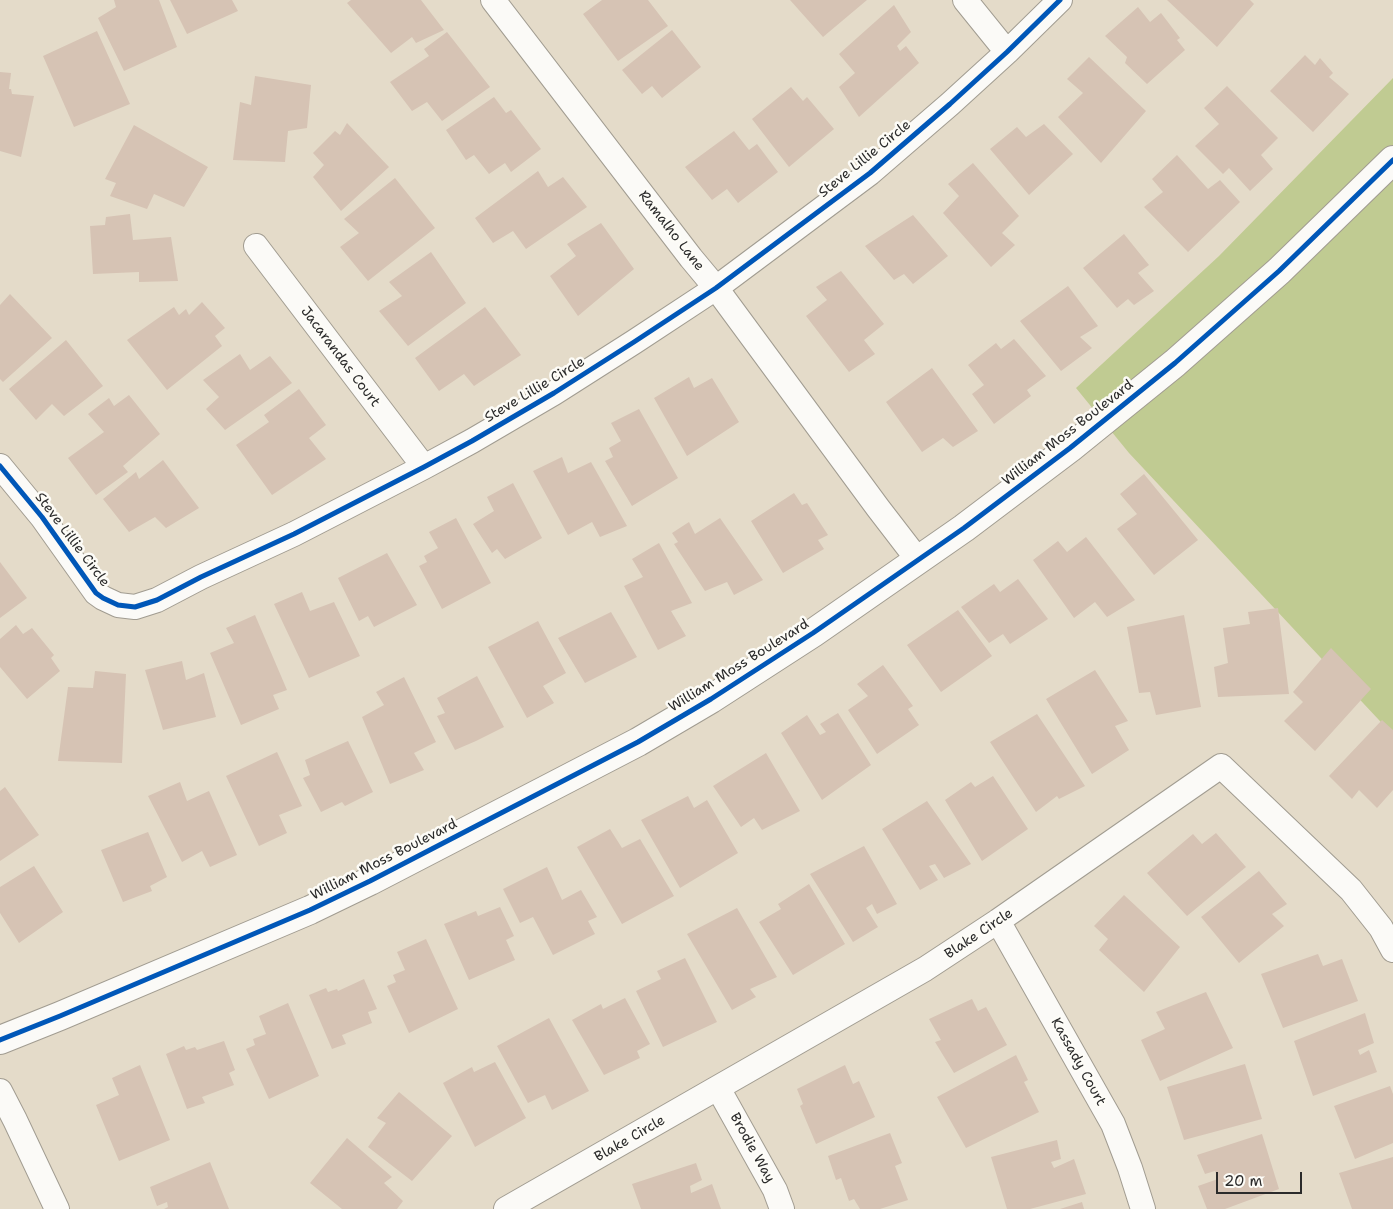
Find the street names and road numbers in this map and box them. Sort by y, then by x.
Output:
street label: Steve Lillie Circle [815,117,915,201]
street label: Ramalho Lane [634,187,708,275]
street label: Jacarandas Court [297,303,383,411]
street label: Steve Lillie Circle [482,353,588,427]
street label: William Moss Boulevard [999,376,1137,490]
street label: Steve Lillie Circle [31,489,113,591]
street label: William Moss Boulevard [666,616,812,716]
street label: William Moss Boulevard [308,816,460,904]
street label: Blake Circle [942,905,1016,963]
street label: Kassady Court [1047,1015,1109,1109]
street label: Brodie Way [726,1110,778,1186]
street label: Blake Circle [592,1112,668,1166]

